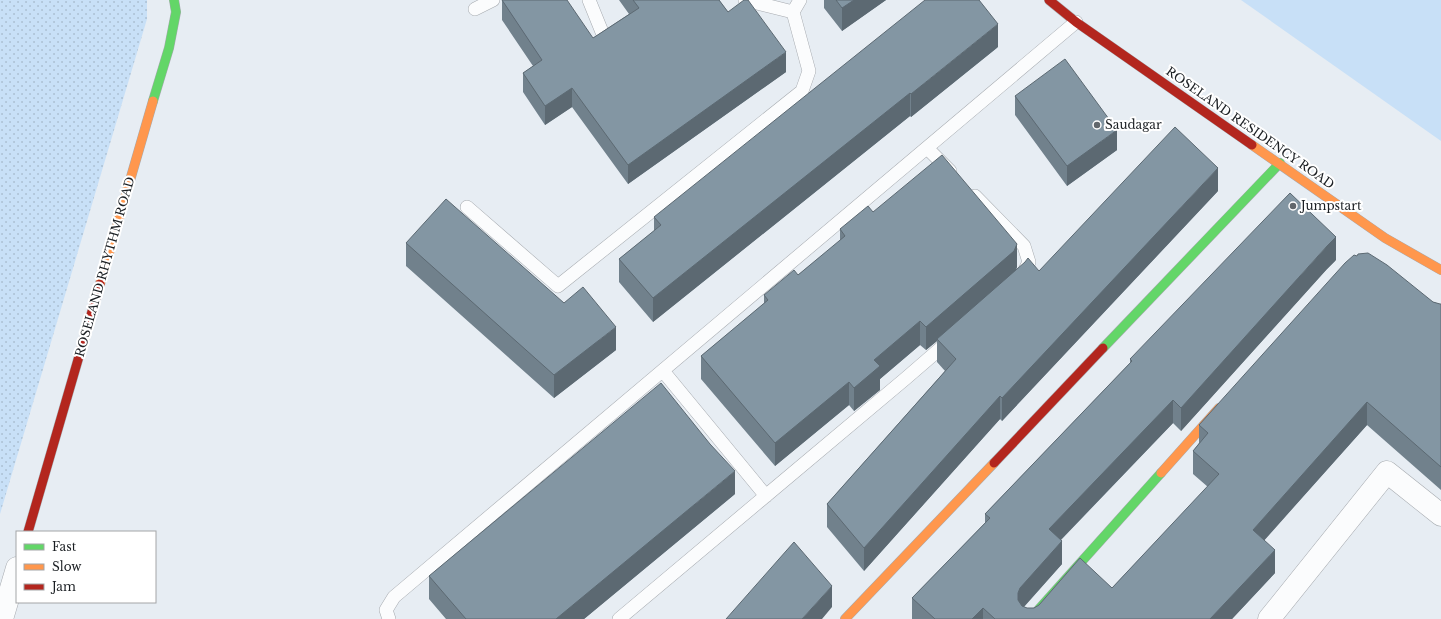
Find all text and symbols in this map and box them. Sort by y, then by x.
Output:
street label: ROSELAND RESIDENCY ROAD [1163,63,1337,192]
place label: Saudagar [1105,117,1162,132]
marker: Saudagar [1092,120,1102,130]
street label: ROSELAND RHYTHM ROAD [72,175,137,359]
place label: Jumpstart [1299,198,1362,213]
marker: Jumpstart [1288,201,1298,211]
legend [16,531,156,603]
text: Fast [52,539,77,554]
text: Slow [52,559,82,574]
text: Jam [50,579,76,594]

